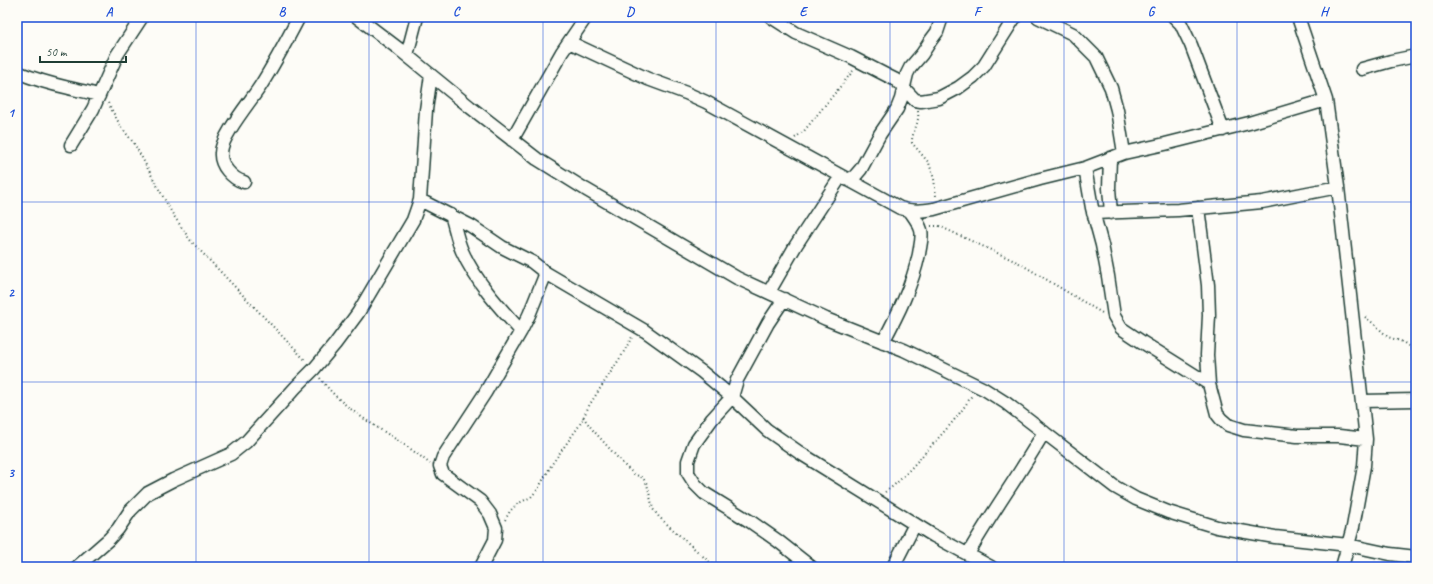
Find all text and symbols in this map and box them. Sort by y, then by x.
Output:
text: A [106,4,114,20]
text: B [279,4,287,20]
text: C [453,4,461,20]
text: D [626,4,635,20]
text: E [800,4,809,20]
text: F [974,4,983,20]
text: G [1148,4,1156,20]
text: H [1320,4,1330,20]
scale bar [40,38,126,64]
text: 50 m [46,44,68,60]
text: 1 [8,105,16,121]
text: 2 [8,285,15,301]
text: 3 [8,465,15,481]

